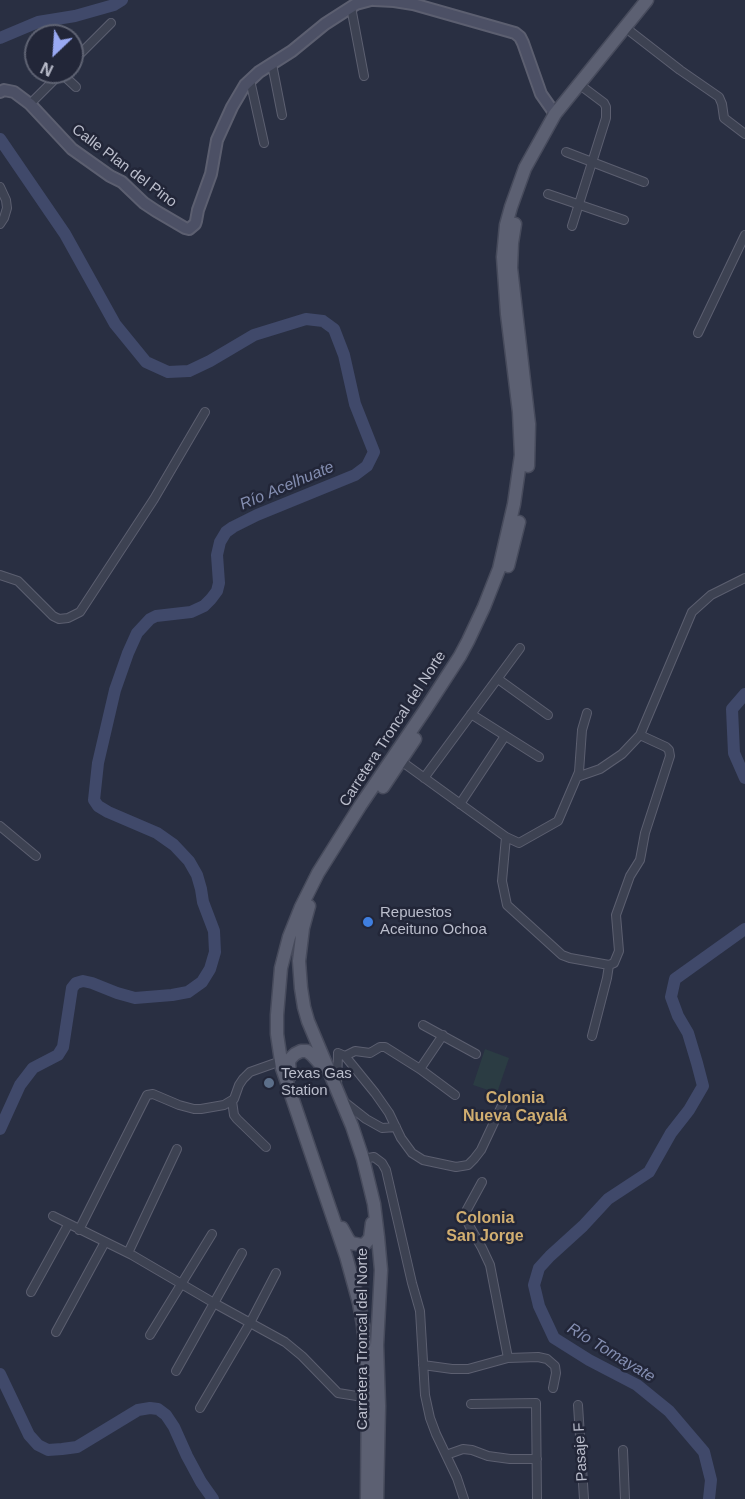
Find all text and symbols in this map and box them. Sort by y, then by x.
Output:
north arrow [24,24,84,84]
text: N [38,59,56,79]
street label: Calle Plan del Pino [68,121,180,211]
water label: Río Acelhuate [237,458,337,514]
street label: Carretera Troncal del Norte [336,648,450,810]
place label: Repuestos Aceituno Ochoa [380,904,487,939]
marker: Repuestos Aceituno Ochoa [361,915,375,929]
place label: Texas Gas Station [281,1065,352,1100]
marker: Texas Gas Station [262,1076,276,1090]
district label: Colonia Nueva Cayalá [463,1089,567,1127]
district label: Colonia San Jorge [446,1209,524,1247]
street label: Carretera Troncal del Norte [354,1248,372,1430]
water label: Río Tomayate [564,1319,658,1387]
street label: Pasaje F [570,1422,592,1482]

